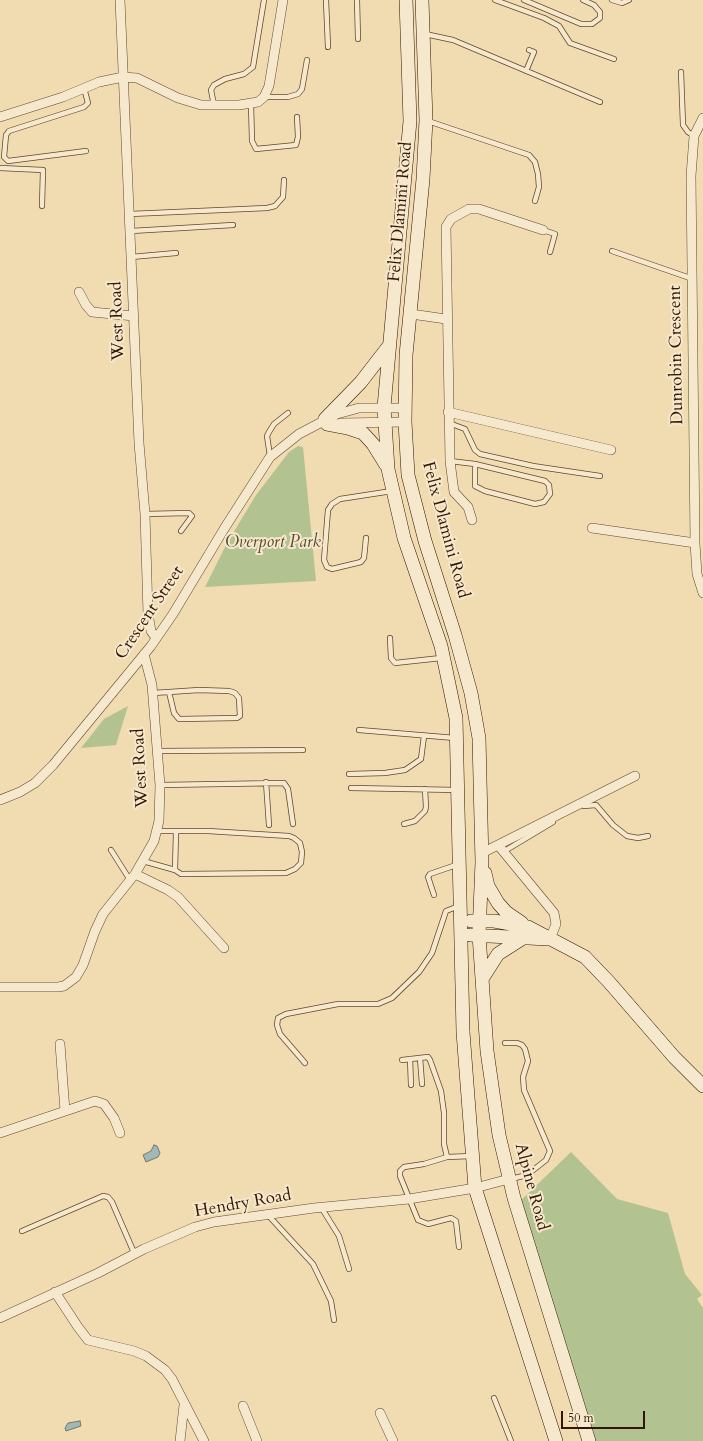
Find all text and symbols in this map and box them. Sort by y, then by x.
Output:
street label: Felix Dlamini Road [385,141,417,283]
street label: West Road [106,281,130,361]
street label: Dunrobin Crescent [666,285,688,425]
street label: Felix Dlamini Road [417,459,473,601]
park label: Overport Park [225,533,321,553]
street label: Crescent Street [111,562,189,664]
street label: West Road [129,728,153,808]
street label: Alpine Road [510,1141,552,1233]
street label: Hendry Road [193,1185,293,1223]
scale bar [563,1403,647,1429]
text: 50 m [568,1410,594,1426]

